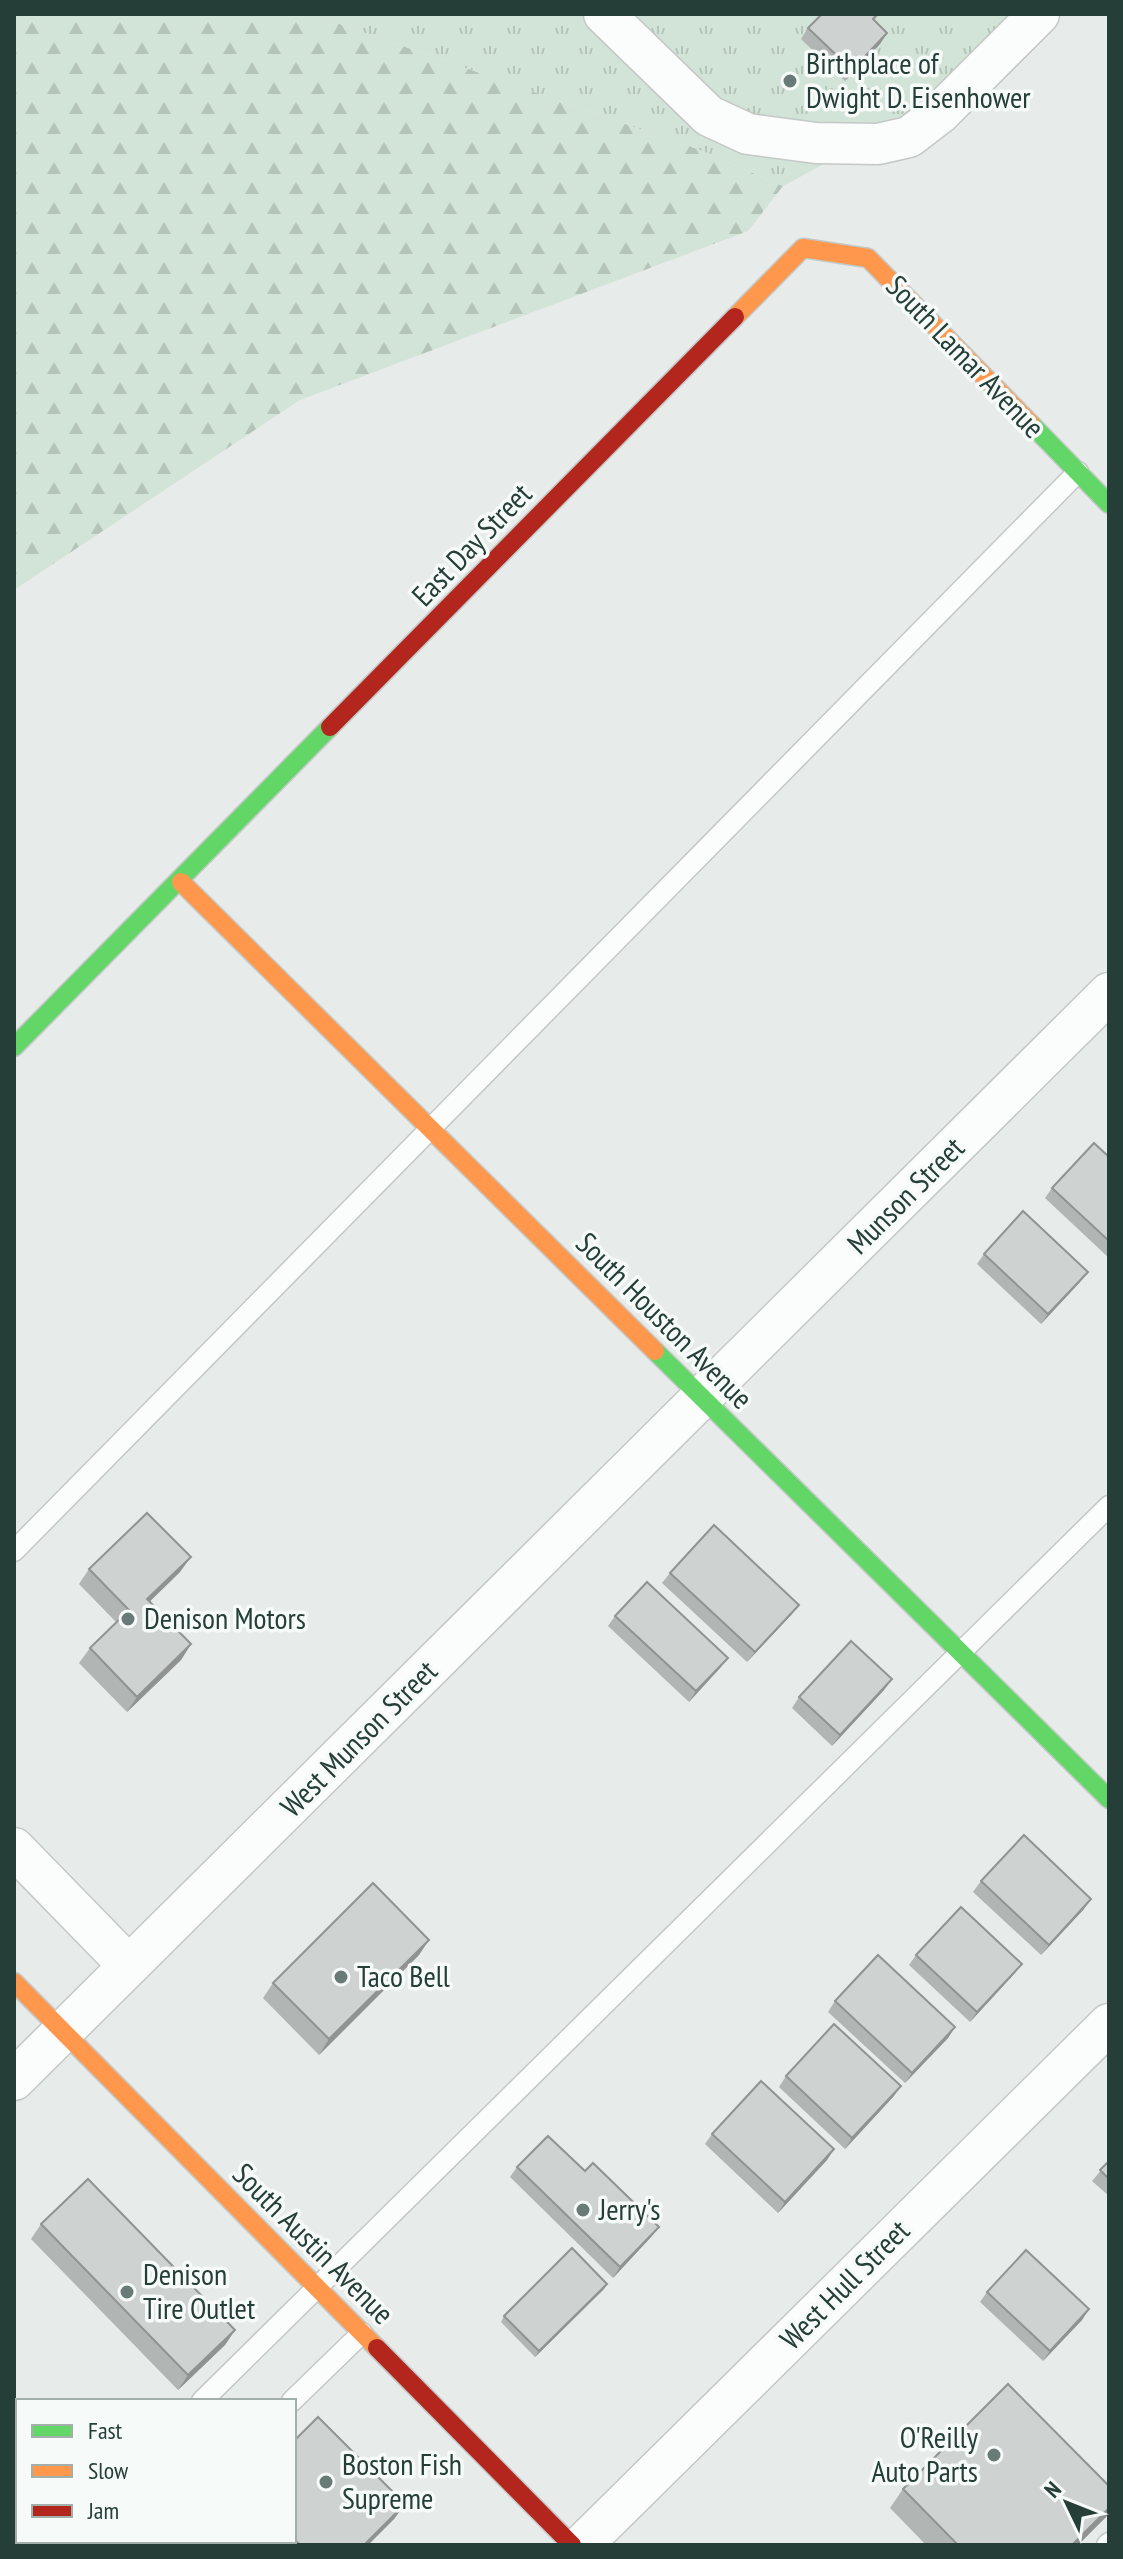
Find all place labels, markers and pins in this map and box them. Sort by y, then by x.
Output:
place label: Birthplace of Dwight D. Eisenhower [806,43,1031,116]
marker: Birthplace of Dwight D. Eisenhower [781,72,799,90]
place label: Denison Motors [144,1598,306,1637]
marker: Denison Motors [119,1610,137,1628]
place label: Taco Bell [357,1956,450,1995]
marker: Taco Bell [332,1968,350,1986]
place label: Jerry's [598,2189,660,2228]
marker: Jerry's [574,2201,592,2219]
place label: Denison Tire Outlet [143,2254,256,2327]
marker: Denison Tire Outlet [118,2283,136,2301]
place label: O'Reilly Auto Parts [871,2417,979,2490]
place label: Boston Fish Supreme [342,2444,462,2517]
marker: O'Reilly Auto Parts [985,2446,1003,2464]
marker: Boston Fish Supreme [317,2473,335,2491]

